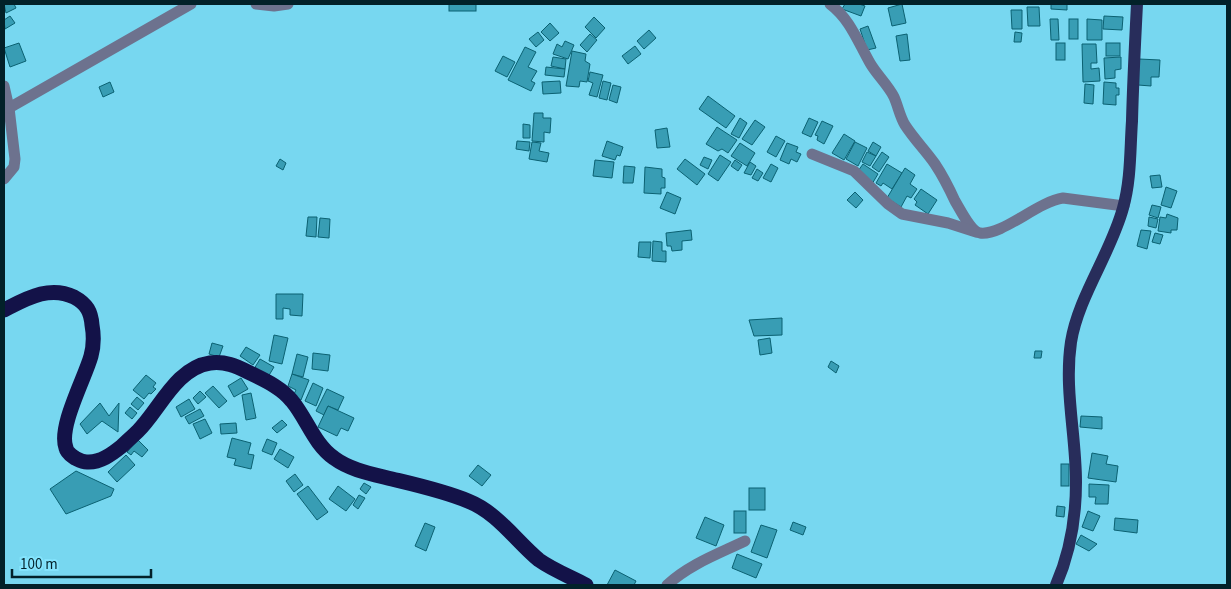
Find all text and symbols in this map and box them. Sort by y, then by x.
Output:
scale bar [12,546,151,578]
text: 100 m [20,554,58,575]

